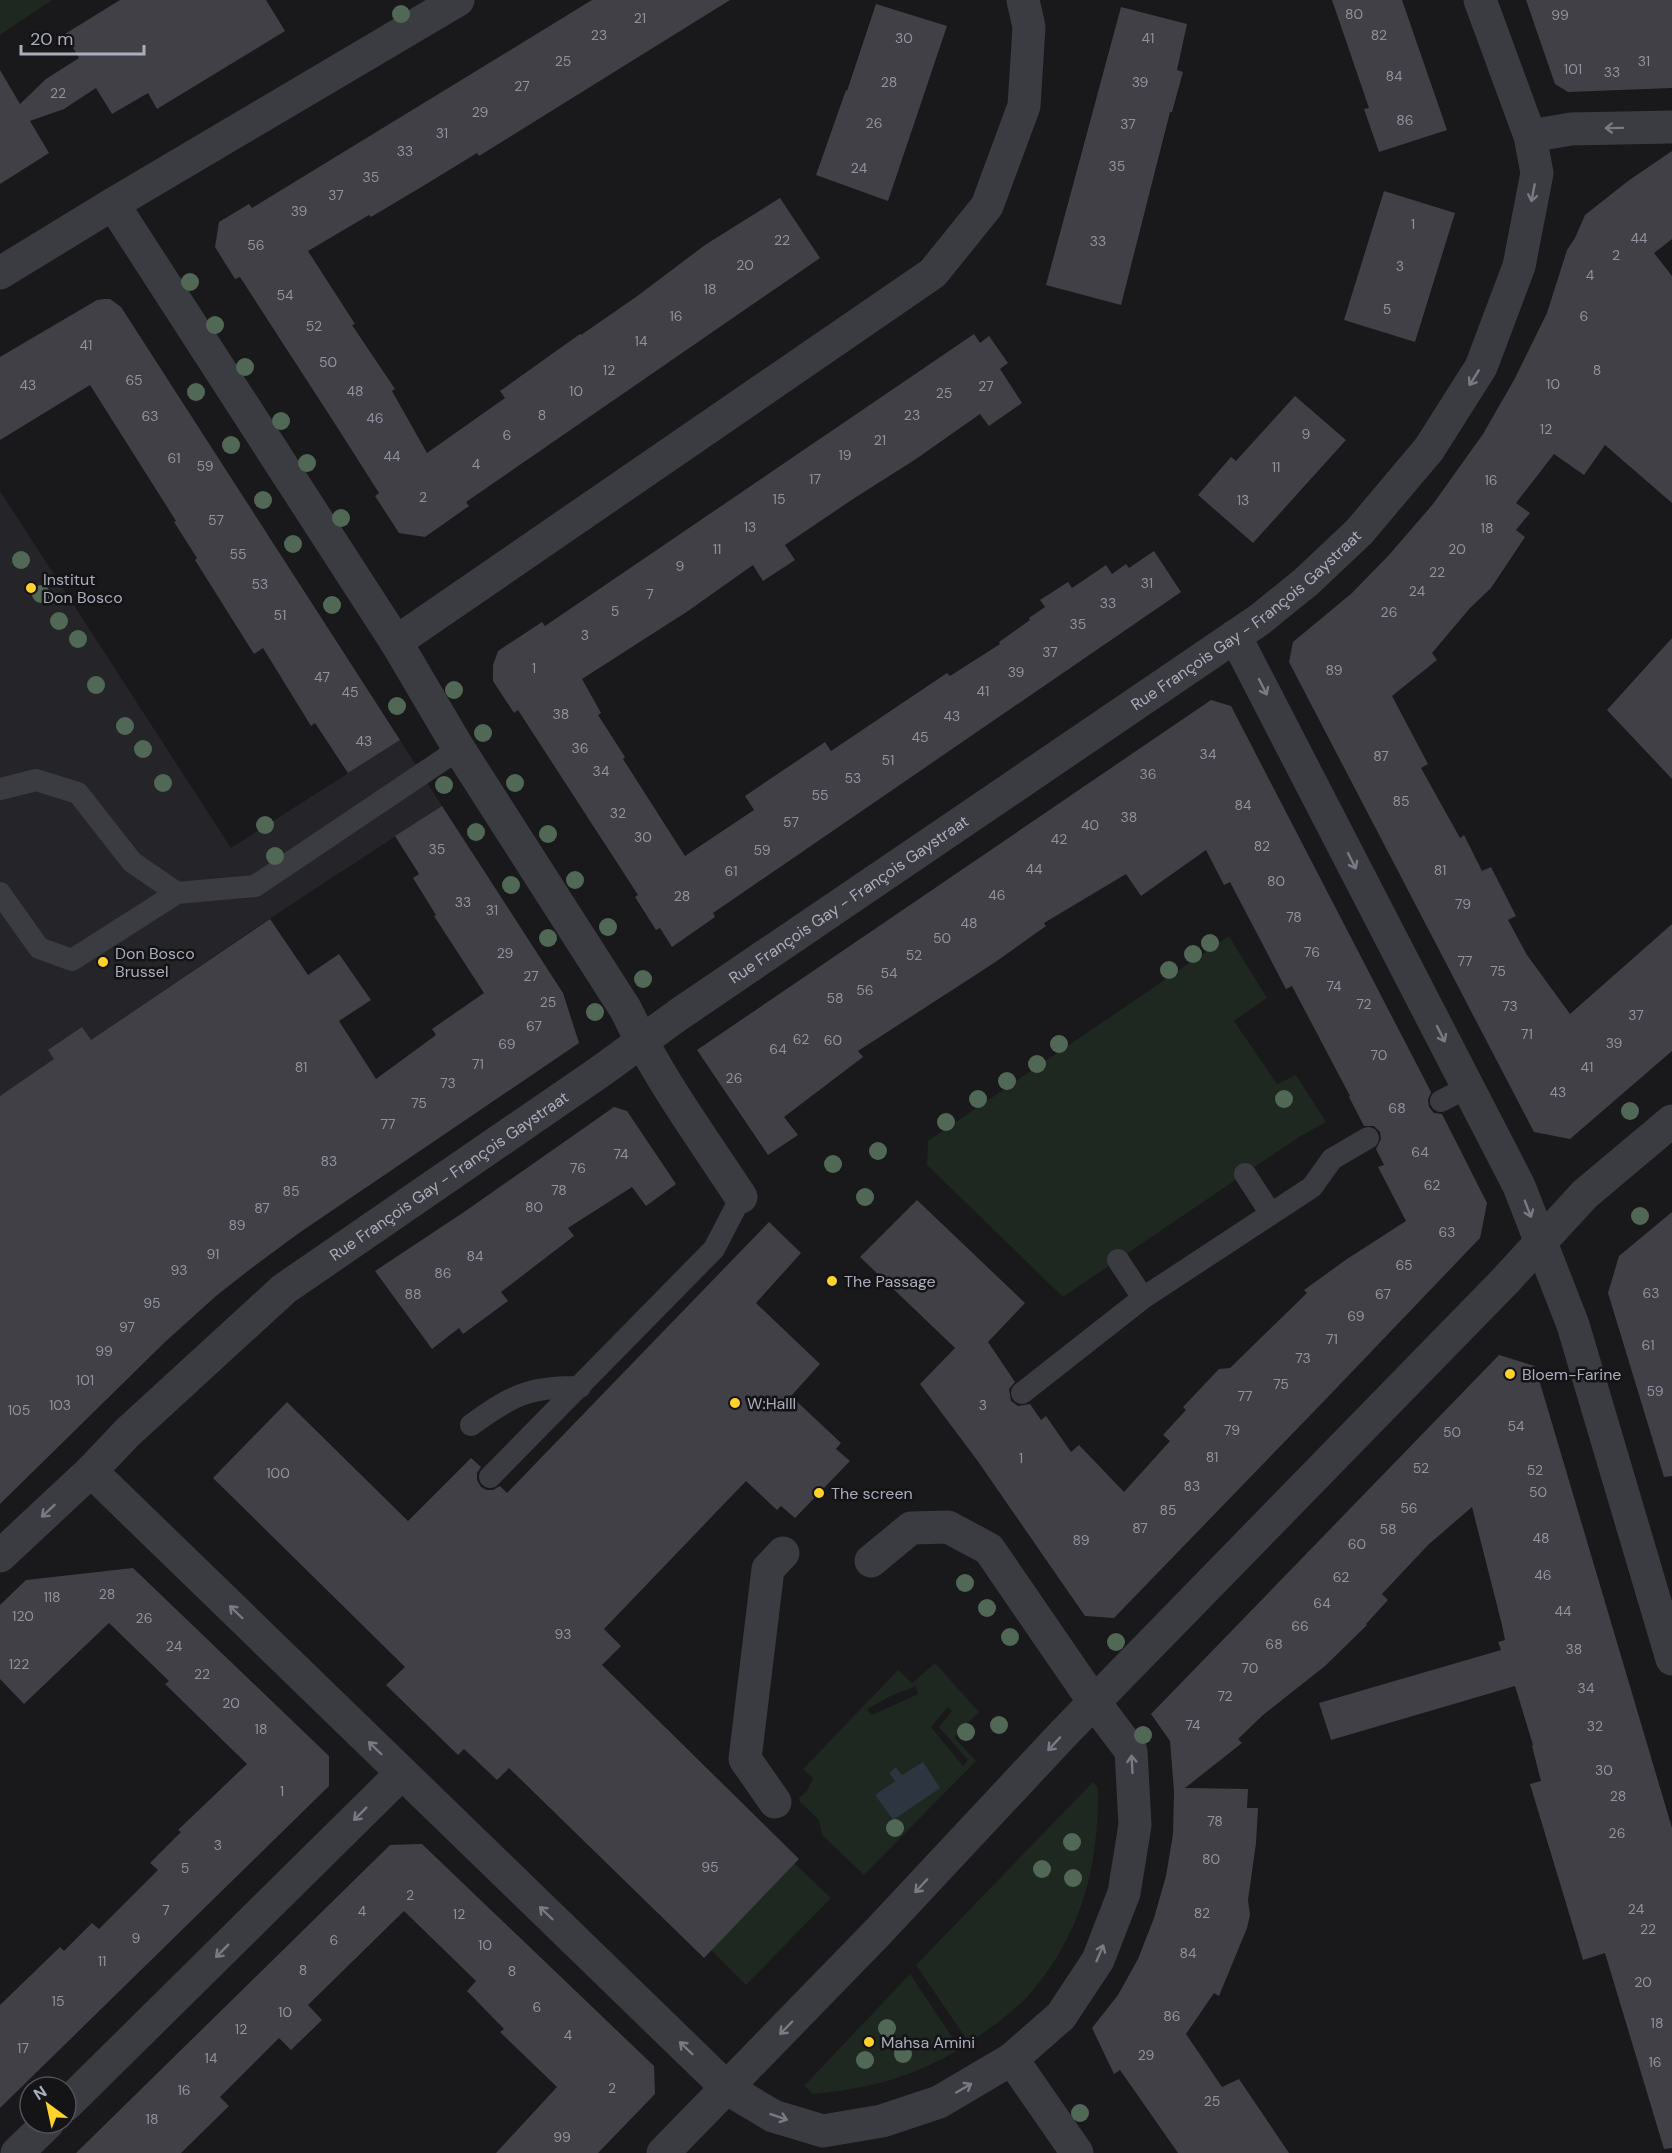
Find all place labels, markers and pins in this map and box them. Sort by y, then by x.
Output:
place label: Institut Don Bosco [43,569,123,608]
marker: Institut Don Bosco [24,581,38,595]
place label: Don Bosco Brussel [115,943,195,982]
marker: Don Bosco Brussel [96,955,110,969]
place label: The Passage [844,1271,936,1292]
marker: The Passage [825,1274,839,1288]
place label: Bloem-Farine [1522,1364,1621,1385]
marker: Bloem-Farine [1503,1367,1517,1381]
place label: W:Halll [747,1393,796,1414]
marker: W:Halll [728,1396,742,1410]
place label: The screen [831,1483,913,1504]
marker: The screen [812,1486,826,1500]
place label: Mahsa Amini [881,2032,975,2053]
marker: Mahsa Amini [862,2035,876,2049]

